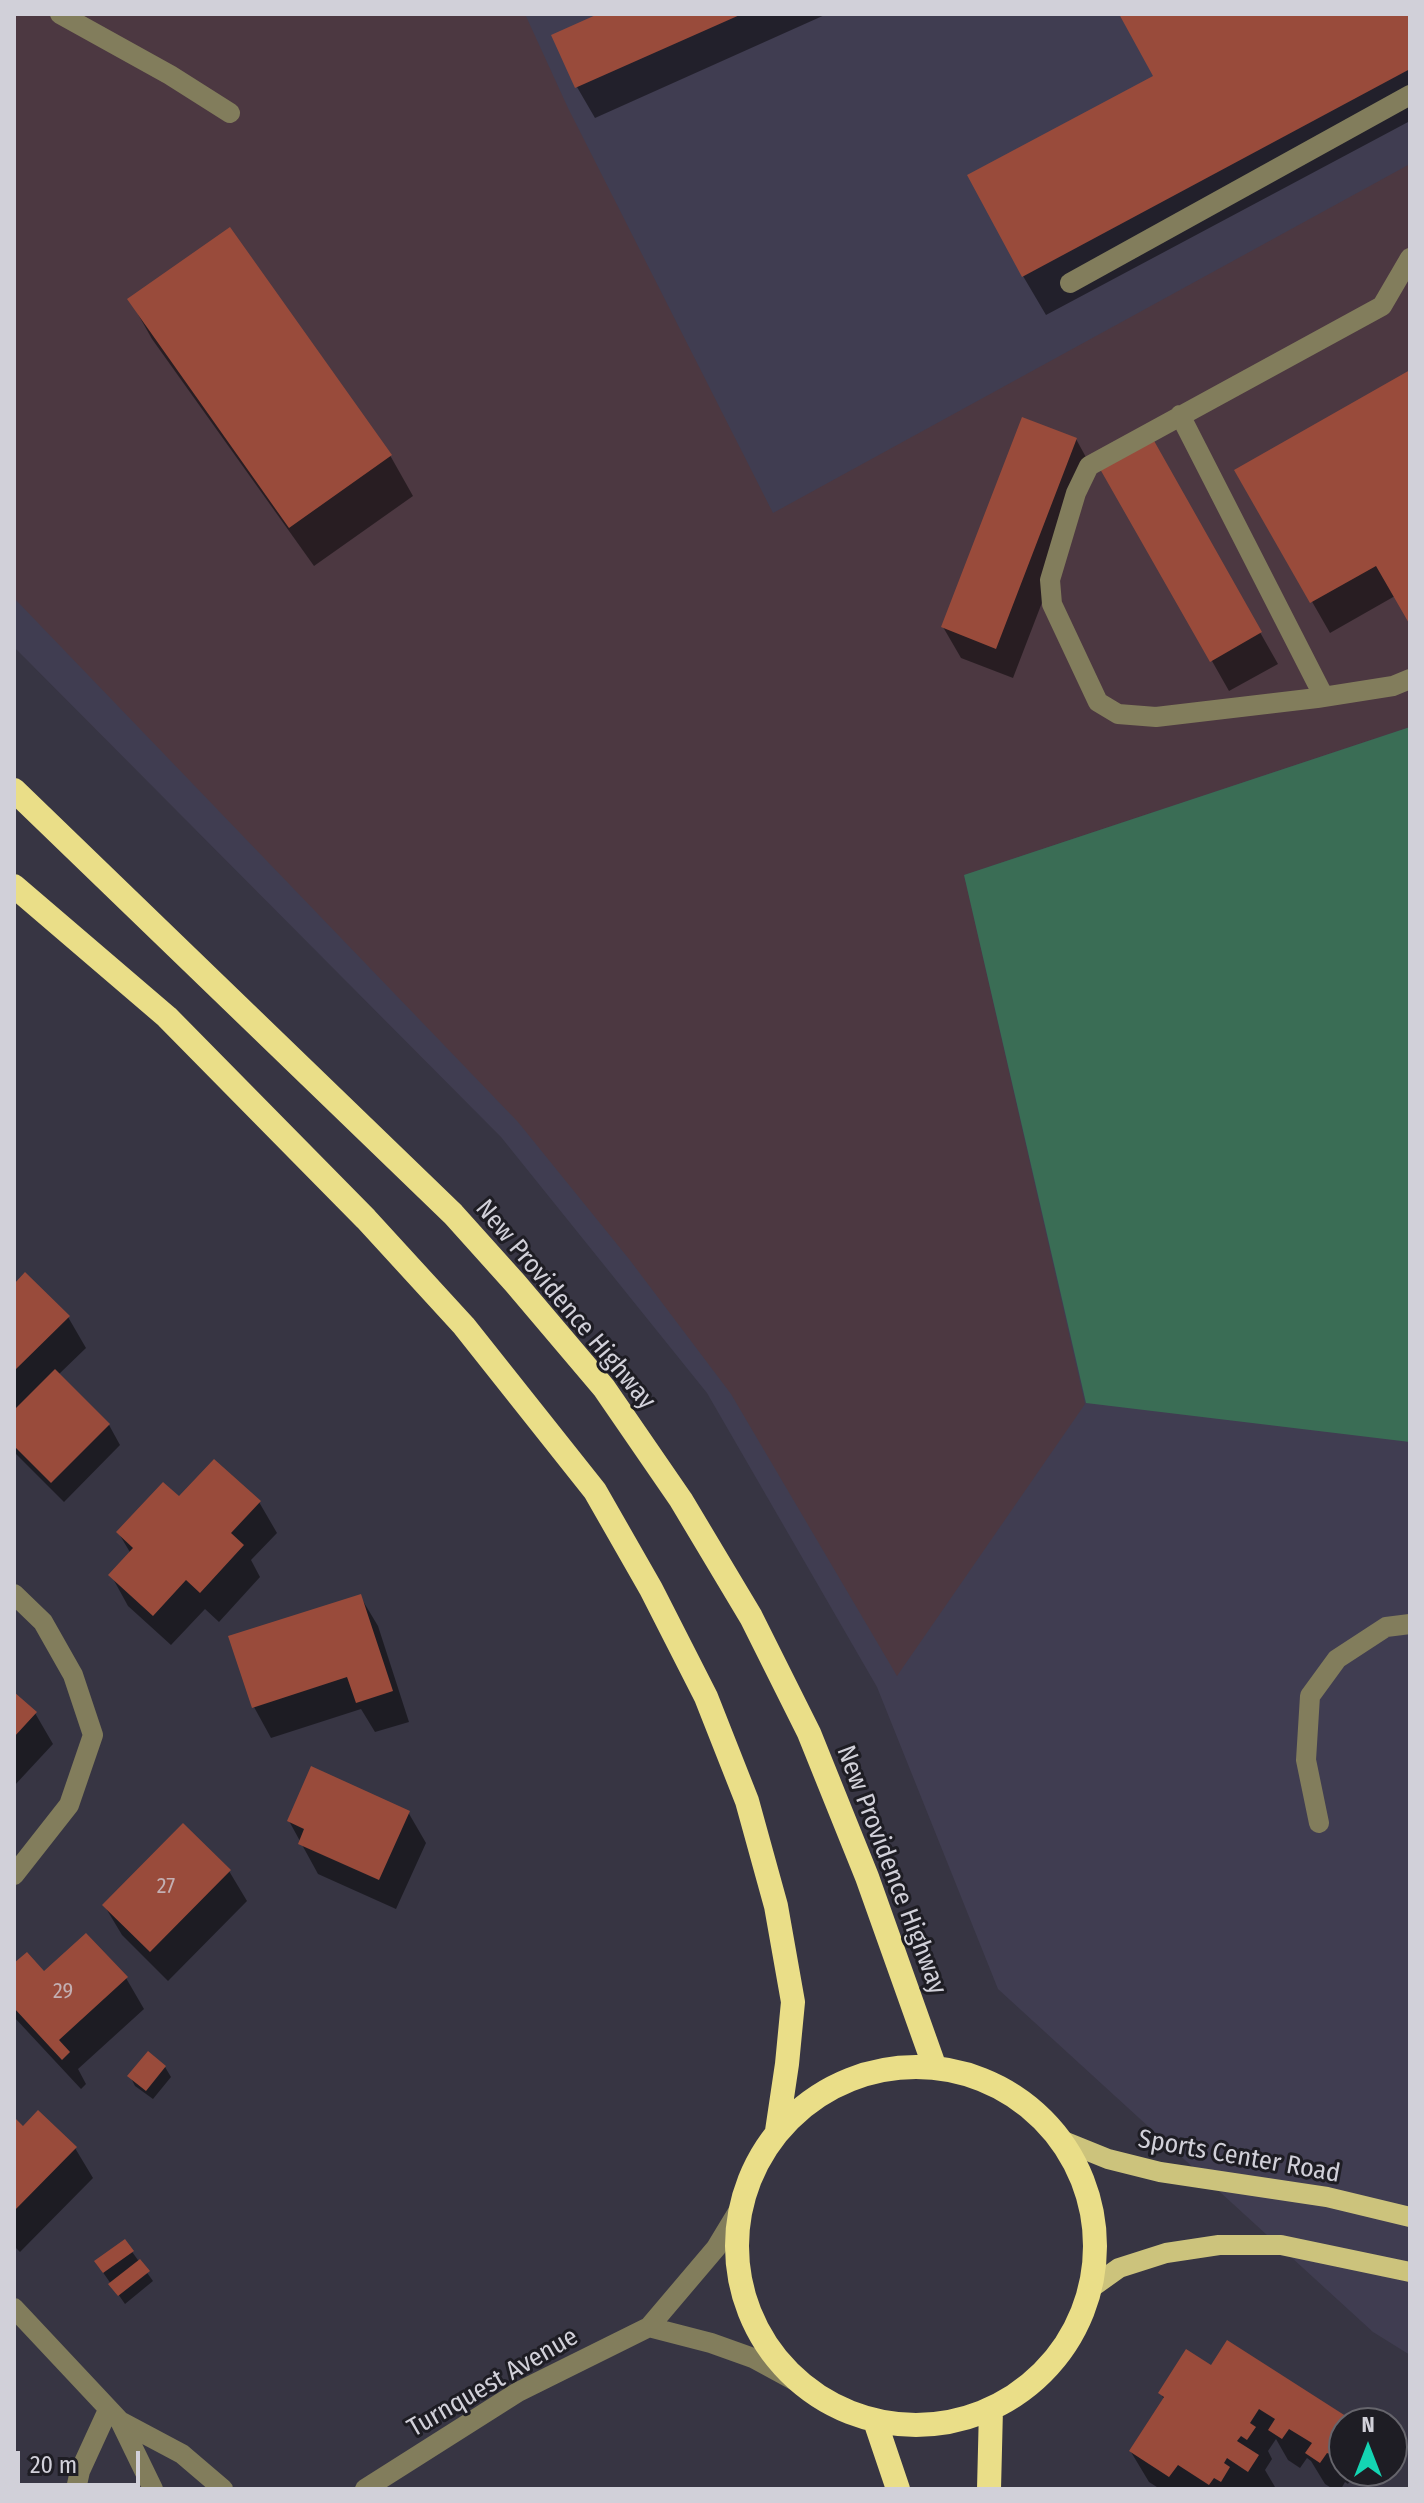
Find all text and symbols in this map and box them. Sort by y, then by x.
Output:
street label: New Providence Highway [468,1194,662,1416]
street label: New Providence Highway [829,1741,953,1999]
house number: 27 [157,1874,175,1900]
house number: 29 [53,1979,73,2005]
street label: Sports Center Road [1136,2124,1342,2190]
street label: Turnquest Avenue [402,2322,584,2444]
north arrow [1328,2407,1408,2487]
text: N [1361,2411,1375,2438]
scale bar [20,2435,144,2485]
text: 20 m [30,2451,77,2479]

